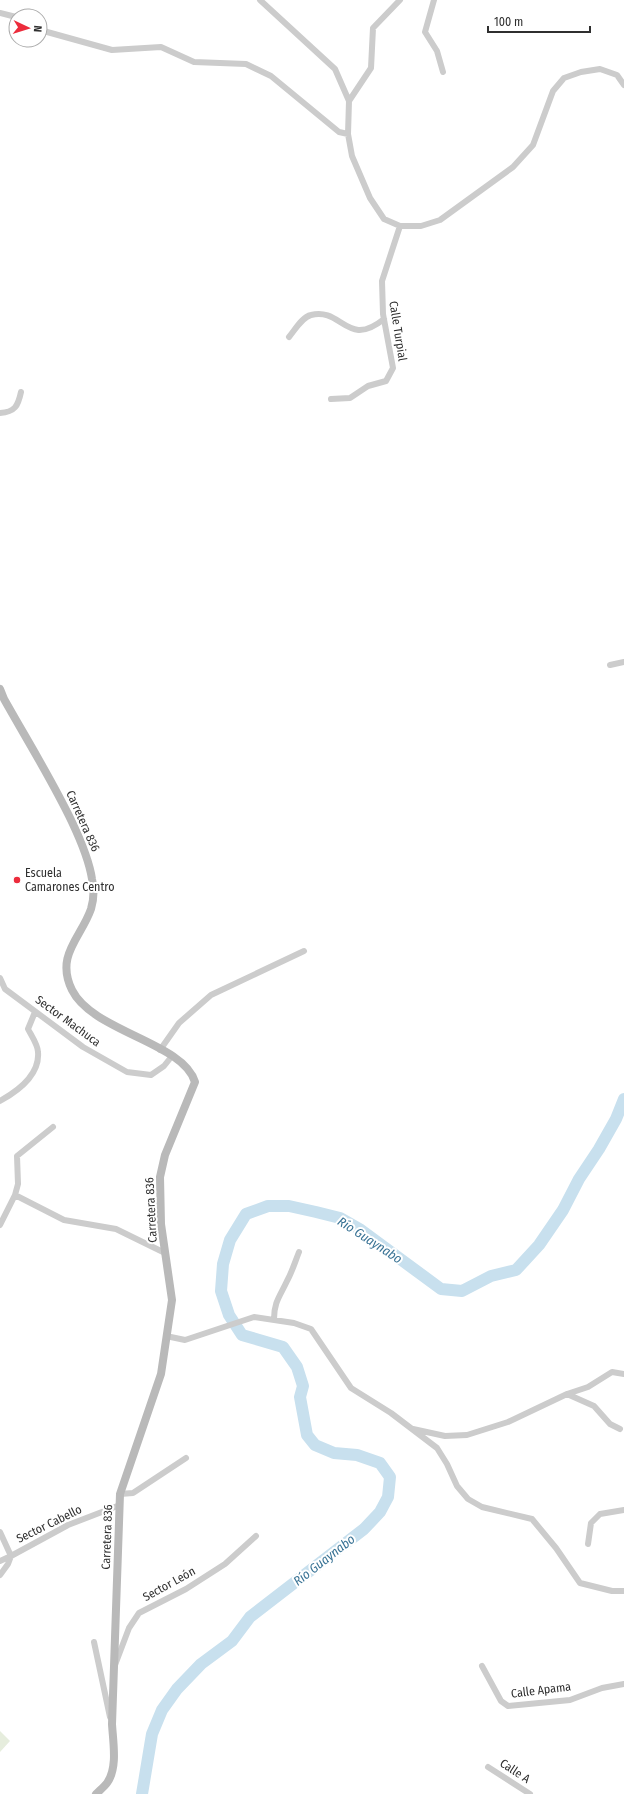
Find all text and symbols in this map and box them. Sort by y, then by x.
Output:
north arrow [8,8,48,48]
scale bar [488,8,590,34]
text: 100 m [494,15,523,29]
text: N [31,25,44,32]
street label: Calle Turpial [386,300,410,362]
street label: Carretera 836 [63,788,103,854]
place label: Escuela Camarones Centro [25,866,115,894]
marker: Escuela Camarones Centro [12,875,22,885]
street label: Sector Machuca [33,993,103,1049]
street label: Carretera 836 [142,1177,160,1243]
water label: Río Guaynabo [335,1214,405,1267]
street label: Sector Cabello [14,1502,84,1546]
street label: Carretera 836 [99,1504,115,1570]
water label: Río Guaynabo [290,1531,358,1589]
street label: Sector León [140,1564,198,1604]
street label: Calle Apama [510,1679,572,1701]
street label: Calle A [497,1756,533,1786]

